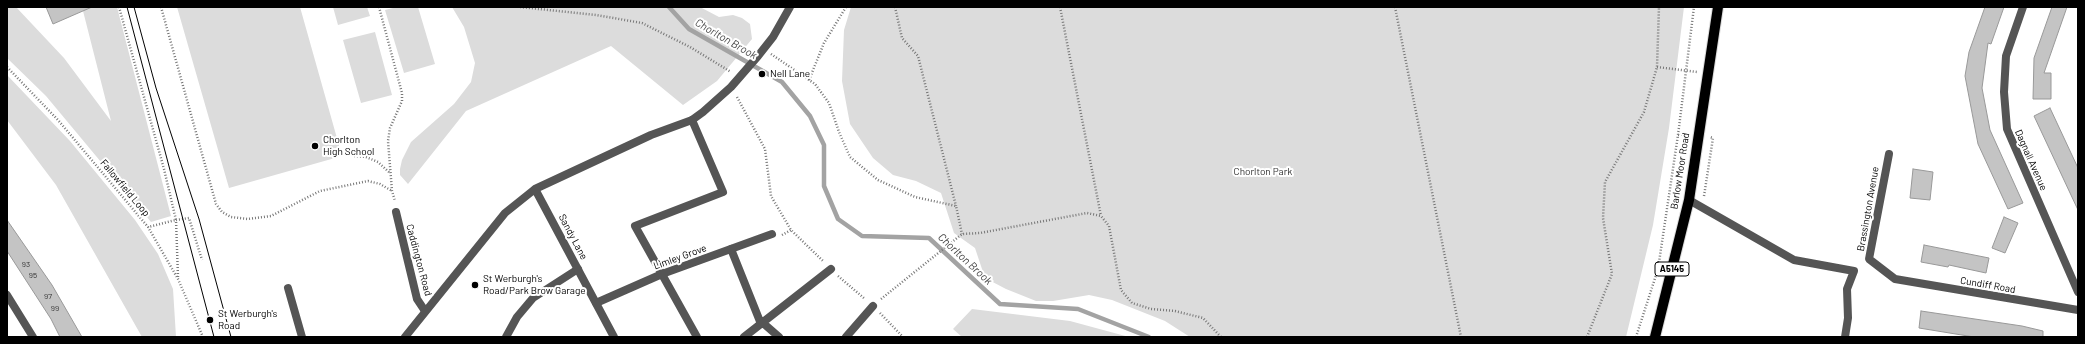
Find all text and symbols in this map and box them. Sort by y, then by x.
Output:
water label: Chorlton Brook [693,16,759,62]
place label: Nell Lane [770,68,810,80]
marker: Nell Lane [757,69,767,79]
street label: Dagnall Avenue [2012,128,2050,192]
street label: Barlow Moor Road [1668,132,1692,210]
place label: Chorlton High School [323,134,374,158]
marker: Chorlton High School [310,141,320,151]
street label: Fallowfield Loop [98,157,152,219]
park label: Chorlton Park [1234,166,1292,178]
street label: Brassington Avenue [1855,166,1881,252]
street label: Sandy Lane [556,212,590,262]
street label: Caddington Road [404,223,434,297]
water label: Chorlton Brook [935,231,995,287]
street label: Limley Grove [652,242,708,272]
house number: 93 [22,259,30,269]
road number: A5145 [1655,262,1689,276]
house number: 95 [29,270,37,280]
place label: St Werburgh's Road/Park Brow Garage [483,273,586,296]
street label: Cundiff Road [1959,274,2017,296]
marker: St Werburgh's Road/Park Brow Garage [470,280,480,290]
house number: 97 [44,291,52,301]
house number: 99 [51,303,59,313]
place label: St Werburgh's Road [218,308,277,332]
marker: St Werburgh's Road [205,315,215,325]

